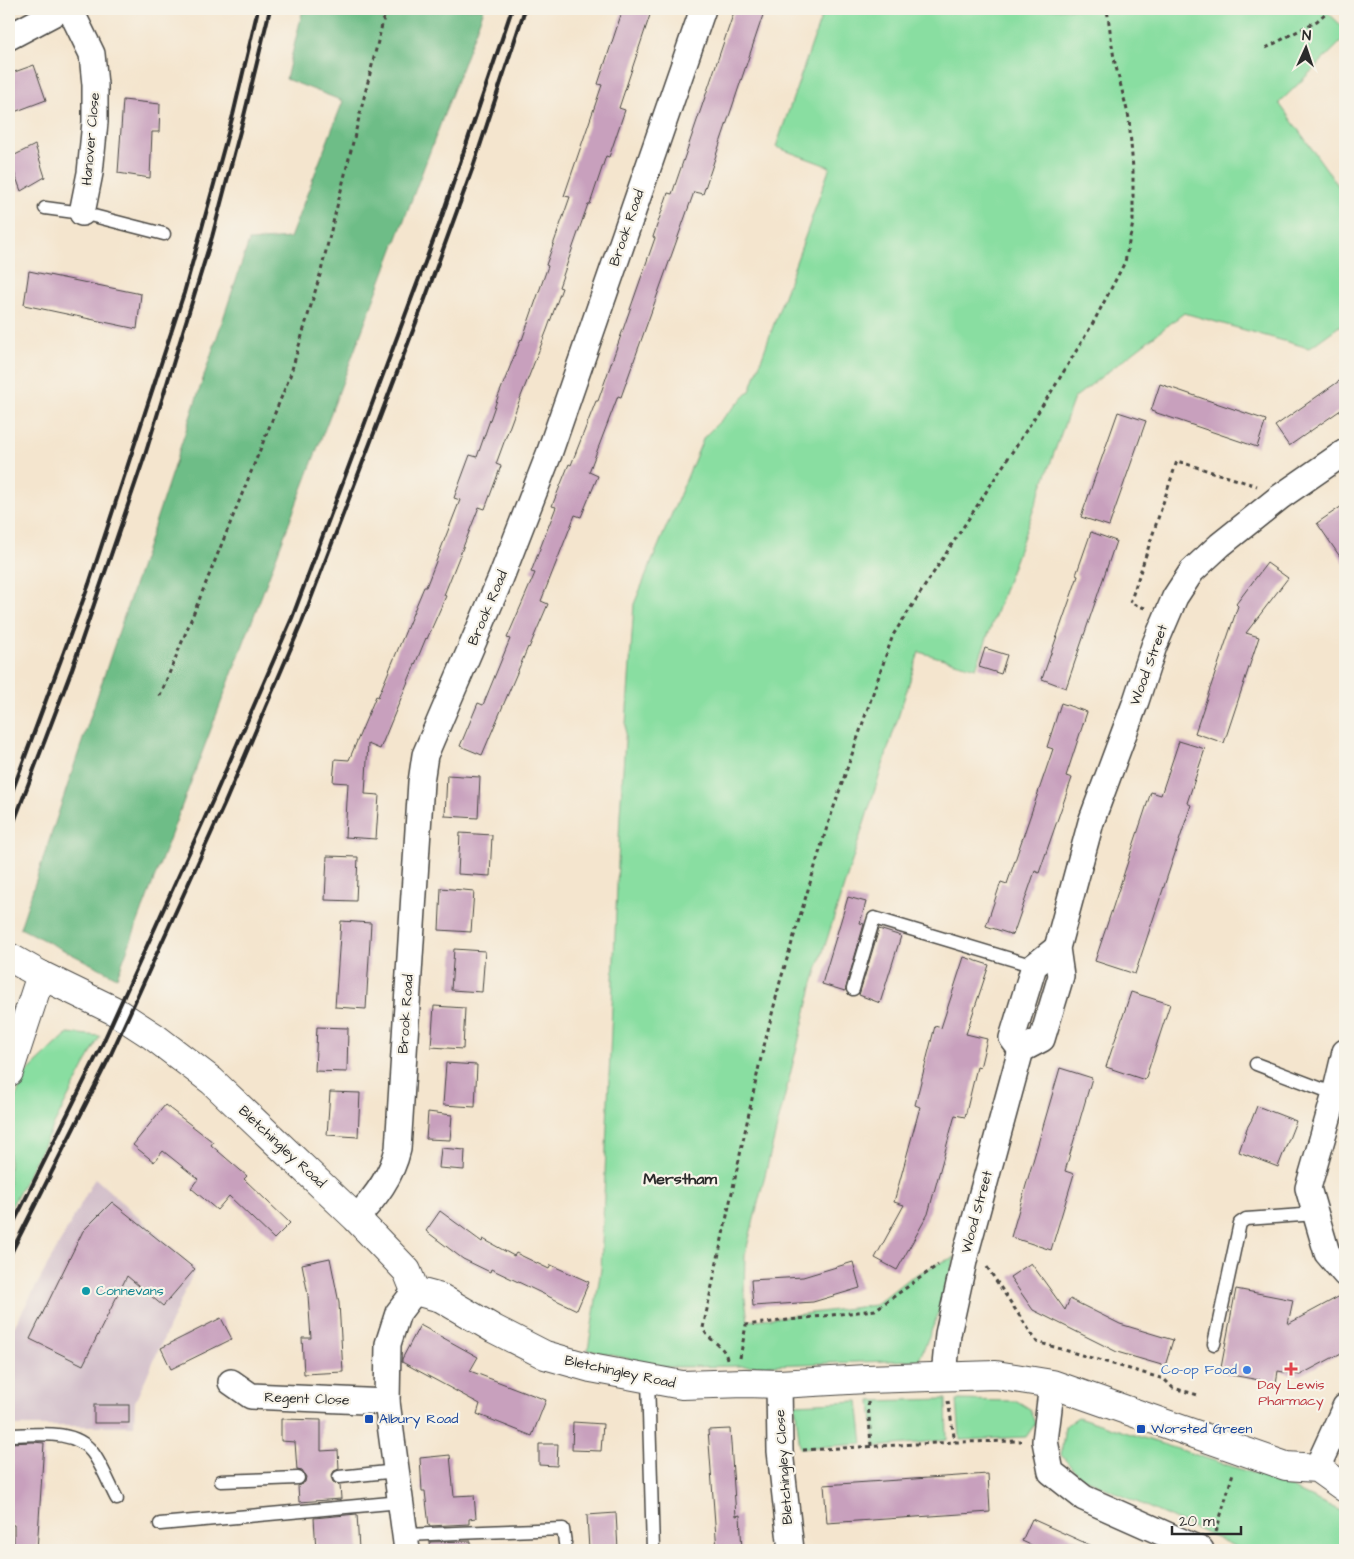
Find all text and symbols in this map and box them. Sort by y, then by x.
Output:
north arrow [1282,22,1332,72]
text: N [1302,26,1312,46]
street label: Hanover Close [77,91,105,186]
street label: Brook Road [605,187,649,269]
street label: Brook Road [463,567,513,649]
street label: Wood Street [1125,621,1173,708]
street label: Brook Road [393,974,419,1054]
street label: Bletchingley Road [234,1101,330,1193]
district label: Merstham [643,1168,717,1190]
street label: Wood Street [956,1168,998,1256]
place label: Connevans [96,1281,164,1301]
marker: Connevans [80,1285,92,1297]
street label: Bletchingley Road [563,1350,677,1394]
place label: Co-op Food [1161,1360,1237,1380]
marker: Day Lewis Pharmacy [1285,1363,1297,1375]
marker: Co-op Food [1241,1364,1253,1376]
place label: Day Lewis Pharmacy [1257,1375,1325,1411]
street label: Regent Close [264,1388,350,1410]
street label: Bletchingley Close [770,1408,798,1525]
place label: Albury Road [379,1409,458,1429]
marker: Albury Road [363,1413,375,1425]
place label: Worsted Green [1151,1419,1252,1439]
marker: Worsted Green [1135,1423,1147,1435]
scale bar [1172,1504,1240,1536]
text: 20 m [1179,1511,1215,1532]

